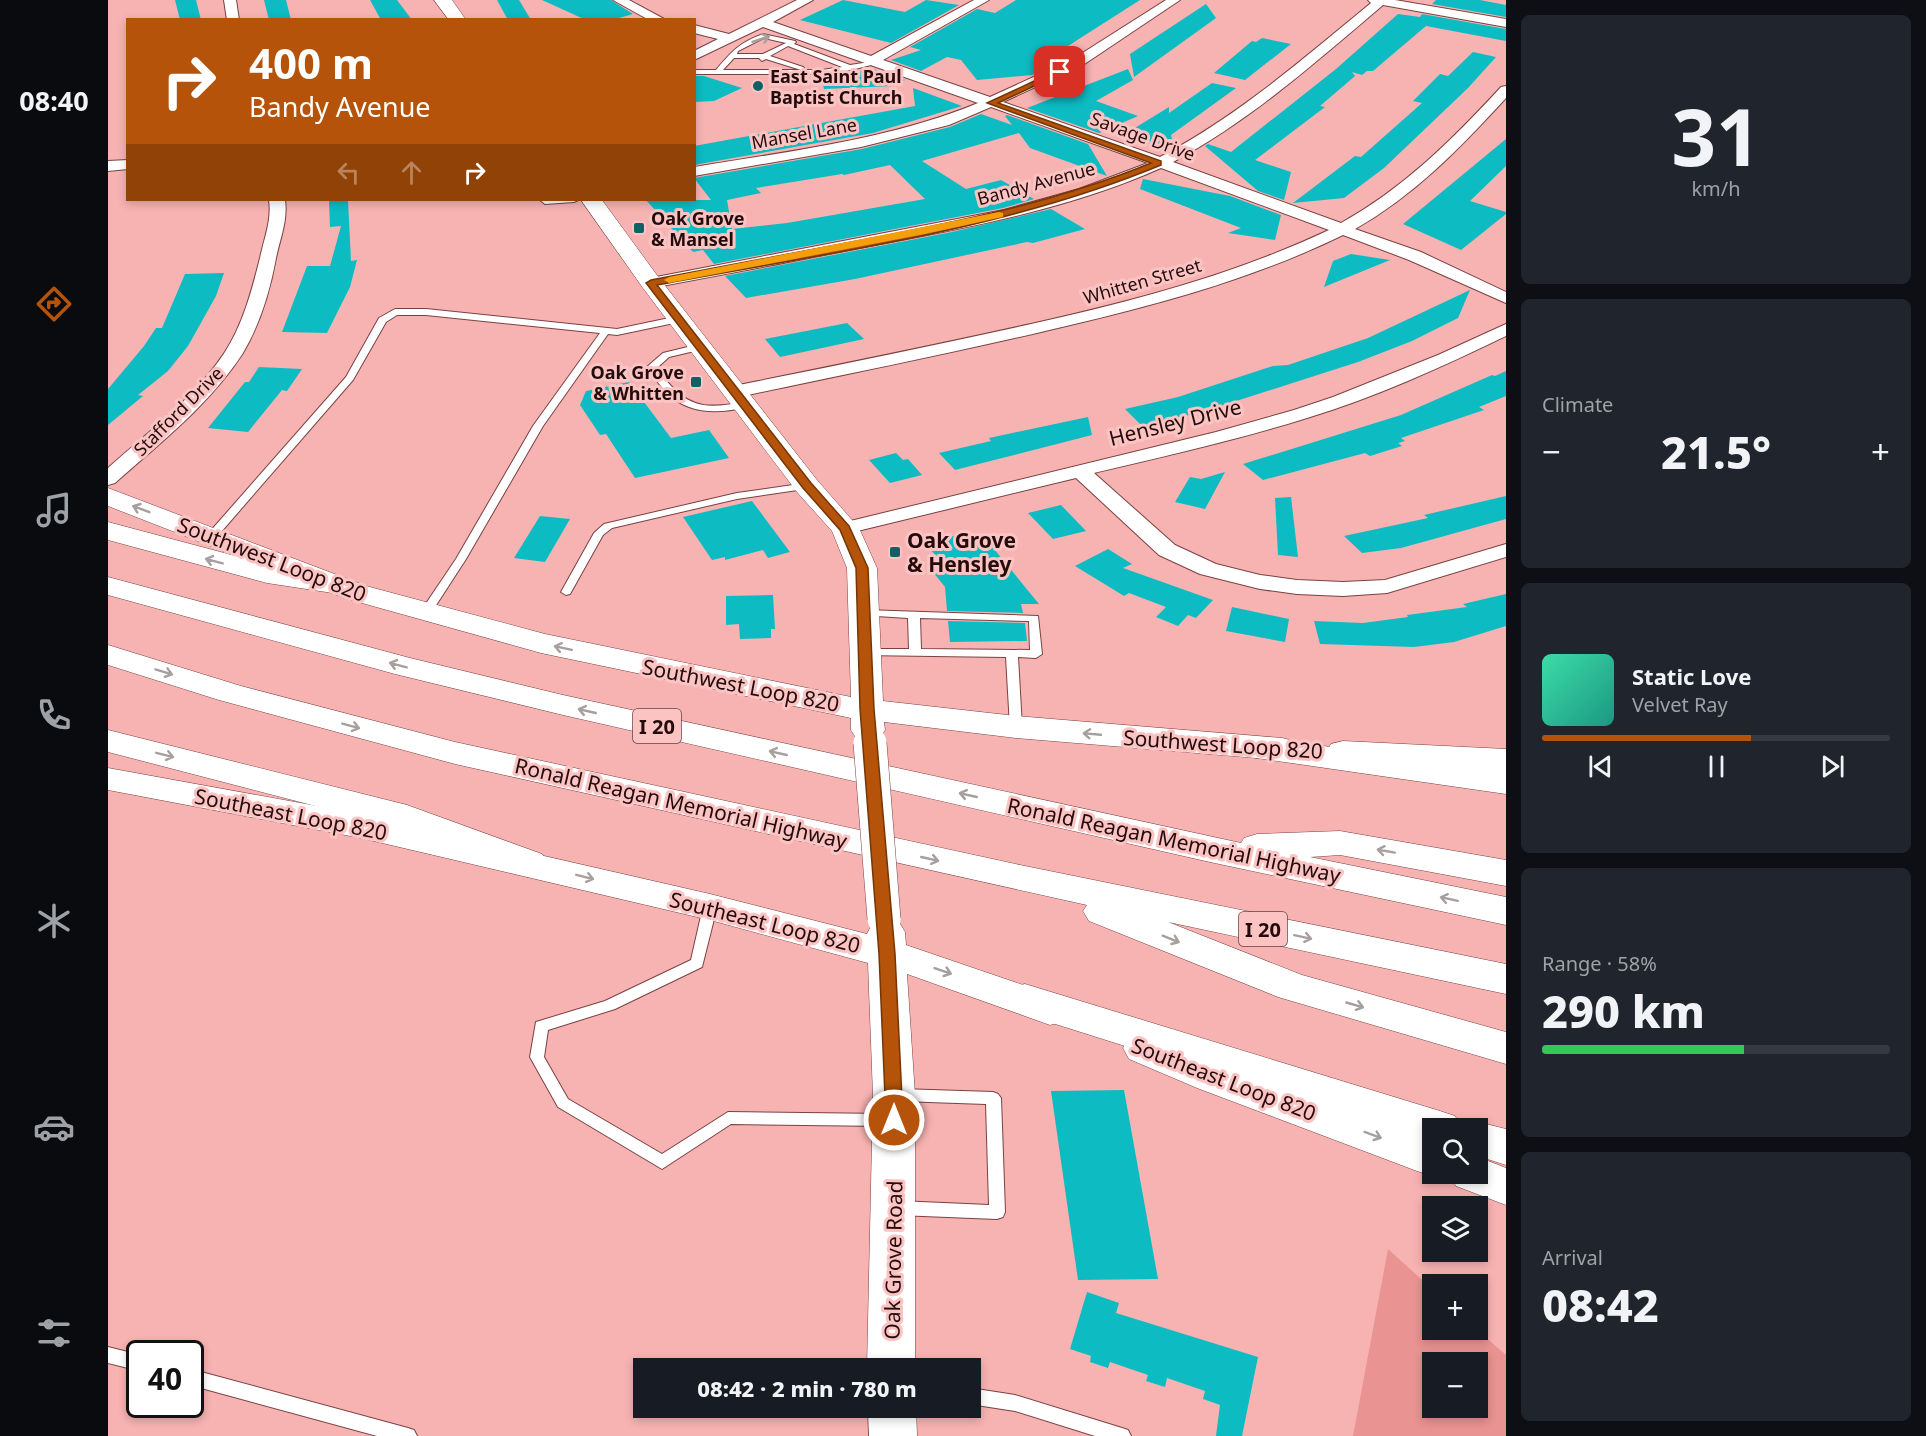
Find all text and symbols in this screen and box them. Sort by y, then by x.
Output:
one-way arrow [751,33,770,44]
text: 400 m [249,34,373,91]
icon: right [150,42,228,120]
pin [1034,46,1085,97]
icon: arrive [1043,55,1076,88]
place label: East Saint Paul Baptist Church [770,64,902,109]
marker: East Saint Paul Baptist Church [751,79,765,93]
text: 08:40 [19,82,89,119]
text: 31 [1671,83,1761,189]
text: Bandy Avenue [249,88,431,125]
street label: Savage Drive [1087,106,1199,166]
street label: Mansel Lane [749,112,859,154]
icon: left [332,156,365,189]
icon: ahead [395,156,428,189]
icon: right [458,156,491,189]
street label: Bandy Avenue [974,156,1098,210]
text: km/h [1691,175,1741,202]
place label: Oak Grove & Mansel [651,206,745,251]
marker: Oak Grove & Mansel [632,221,646,235]
street label: Whitten Street [1080,253,1204,309]
icon: directions [33,283,75,325]
place label: Oak Grove & Whitten [591,360,684,405]
street label: Stafford Drive [128,361,228,461]
marker: Oak Grove & Whitten [689,375,703,389]
text: Climate [1542,391,1613,418]
street label: Hensley Drive [1106,392,1244,452]
text: 21.5° [1661,421,1771,482]
text: − [1542,429,1561,474]
text: + [1871,429,1890,474]
icon: music [33,489,75,531]
one-way arrow [133,503,151,514]
street label: Southwest Loop 820 [174,510,370,608]
place label: Oak Grove & Hensley [907,526,1016,578]
marker: Oak Grove & Hensley [888,545,902,559]
one-way arrow [205,554,224,566]
one-way arrow [553,642,573,653]
street label: Southwest Loop 820 [640,652,842,718]
one-way arrow [389,659,408,670]
text: Static Love [1632,661,1751,691]
one-way arrow [154,667,173,678]
text: Velvet Ray [1632,691,1728,718]
icon: phone [33,694,75,736]
one-way arrow [578,704,597,716]
road number: I 20 [633,709,681,743]
one-way arrow [341,720,360,732]
street label: Southwest Loop 820 [1122,723,1324,765]
one-way arrow [1083,728,1102,739]
one-way arrow [769,747,788,758]
one-way arrow [155,749,174,761]
icon: previous [1584,750,1617,783]
icon: pause [1700,750,1733,783]
icon: next [1816,750,1849,783]
street label: Ronald Reagan Memorial Highway [512,751,850,855]
street label: Southeast Loop 820 [192,782,390,846]
one-way arrow [959,789,978,801]
street label: Ronald Reagan Memorial Highway [1005,791,1343,889]
one-way arrow [1377,845,1397,856]
one-way arrow [920,853,939,865]
one-way arrow [576,872,595,884]
street label: Southeast Loop 820 [667,885,863,959]
one-way arrow [1439,892,1458,904]
icon: climate [33,900,75,942]
road number: I 20 [1239,912,1287,946]
one-way arrow [1293,932,1312,943]
one-way arrow [1162,934,1180,945]
text: Range · 58% [1542,950,1657,977]
one-way arrow [933,966,952,977]
text: 290 km [1542,980,1705,1041]
one-way arrow [1345,1000,1364,1011]
street label: Southeast Loop 820 [1128,1031,1320,1127]
position arrow [862,1088,926,1152]
icon: car [33,1106,75,1148]
map controls [1422,1118,1488,1418]
button: search [1422,1118,1488,1184]
one-way arrow [1363,1131,1382,1142]
street label: Oak Grove Road [878,1180,908,1340]
button: layers [1422,1196,1488,1262]
text: Arrival [1542,1244,1603,1271]
button: + [1422,1274,1488,1340]
text: 08:42 [1542,1274,1659,1335]
icon: filters [33,1312,75,1354]
speed limit sign: 40 [126,1340,204,1418]
button: − [1422,1352,1488,1418]
text: 08:42 · 2 min · 780 m [697,1373,917,1403]

